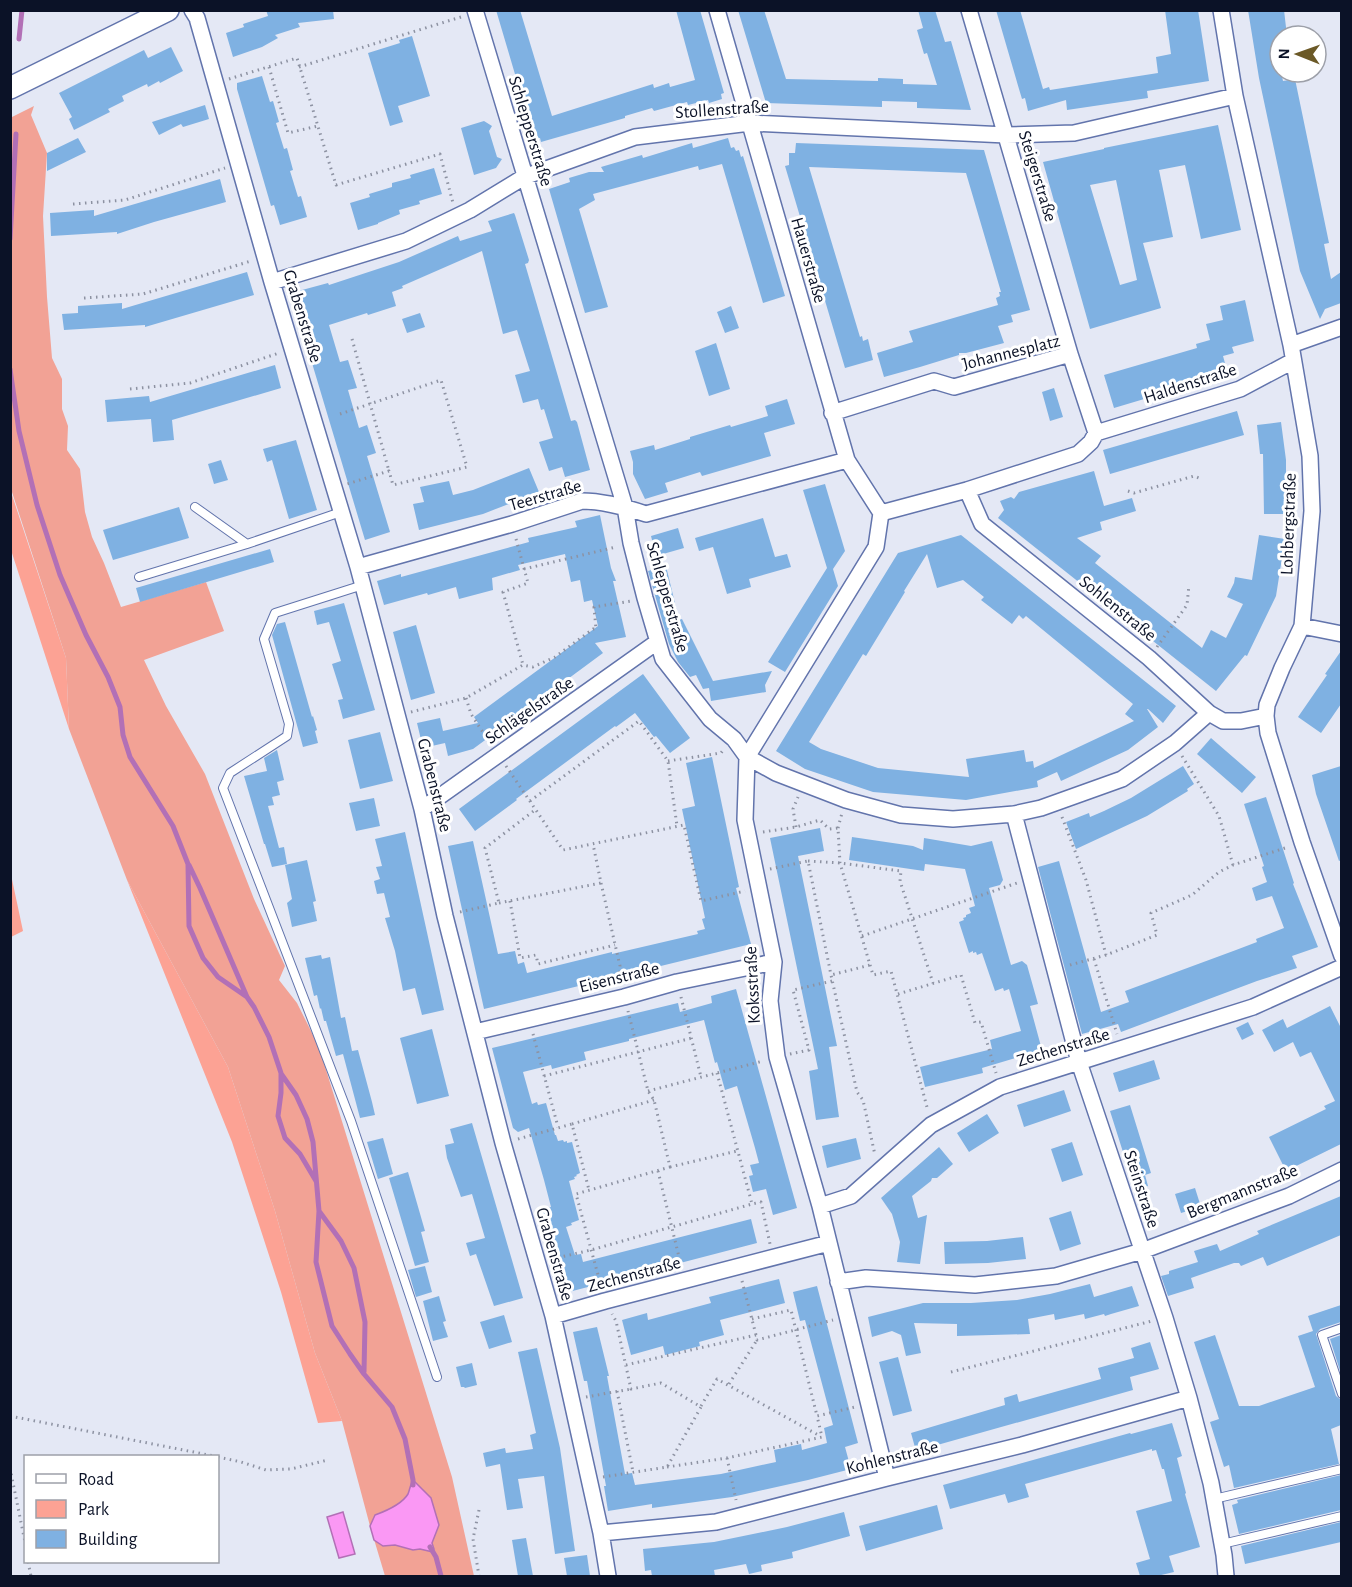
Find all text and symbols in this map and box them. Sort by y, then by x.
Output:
north arrow [1268,24,1328,84]
text: N [1276,48,1292,59]
street label: Schlepperstraße [505,74,555,189]
street label: Stollenstraße [675,98,770,122]
street label: Steigerstraße [1015,129,1059,224]
street label: Hauerstraße [787,215,829,305]
street label: Grabenstraße [279,268,325,365]
street label: Johannesplatz [961,332,1062,374]
street label: Haldenstraße [1142,361,1239,407]
street label: Lohbergstraße [1278,473,1300,575]
street label: Teerstraße [507,477,584,515]
street label: Schlepperstraße [643,540,691,655]
street label: Sohlenstraße [1076,573,1159,645]
street label: Schlägelstraße [482,674,577,748]
street label: Grabenstraße [414,737,454,834]
street label: Koksstraße [742,946,764,1024]
street label: Eisenstraße [577,959,661,997]
street label: Zechenstraße [1015,1025,1112,1071]
street label: Steinstraße [1120,1148,1162,1230]
street label: Bergmannstraße [1184,1161,1300,1222]
street label: Grabenstraße [532,1206,576,1303]
street label: Zechenstraße [586,1254,683,1296]
street label: Kohlenstraße [844,1438,940,1478]
legend [24,1455,219,1563]
text: Road [78,1471,114,1489]
text: Park [78,1501,110,1519]
text: Building [78,1531,138,1549]

